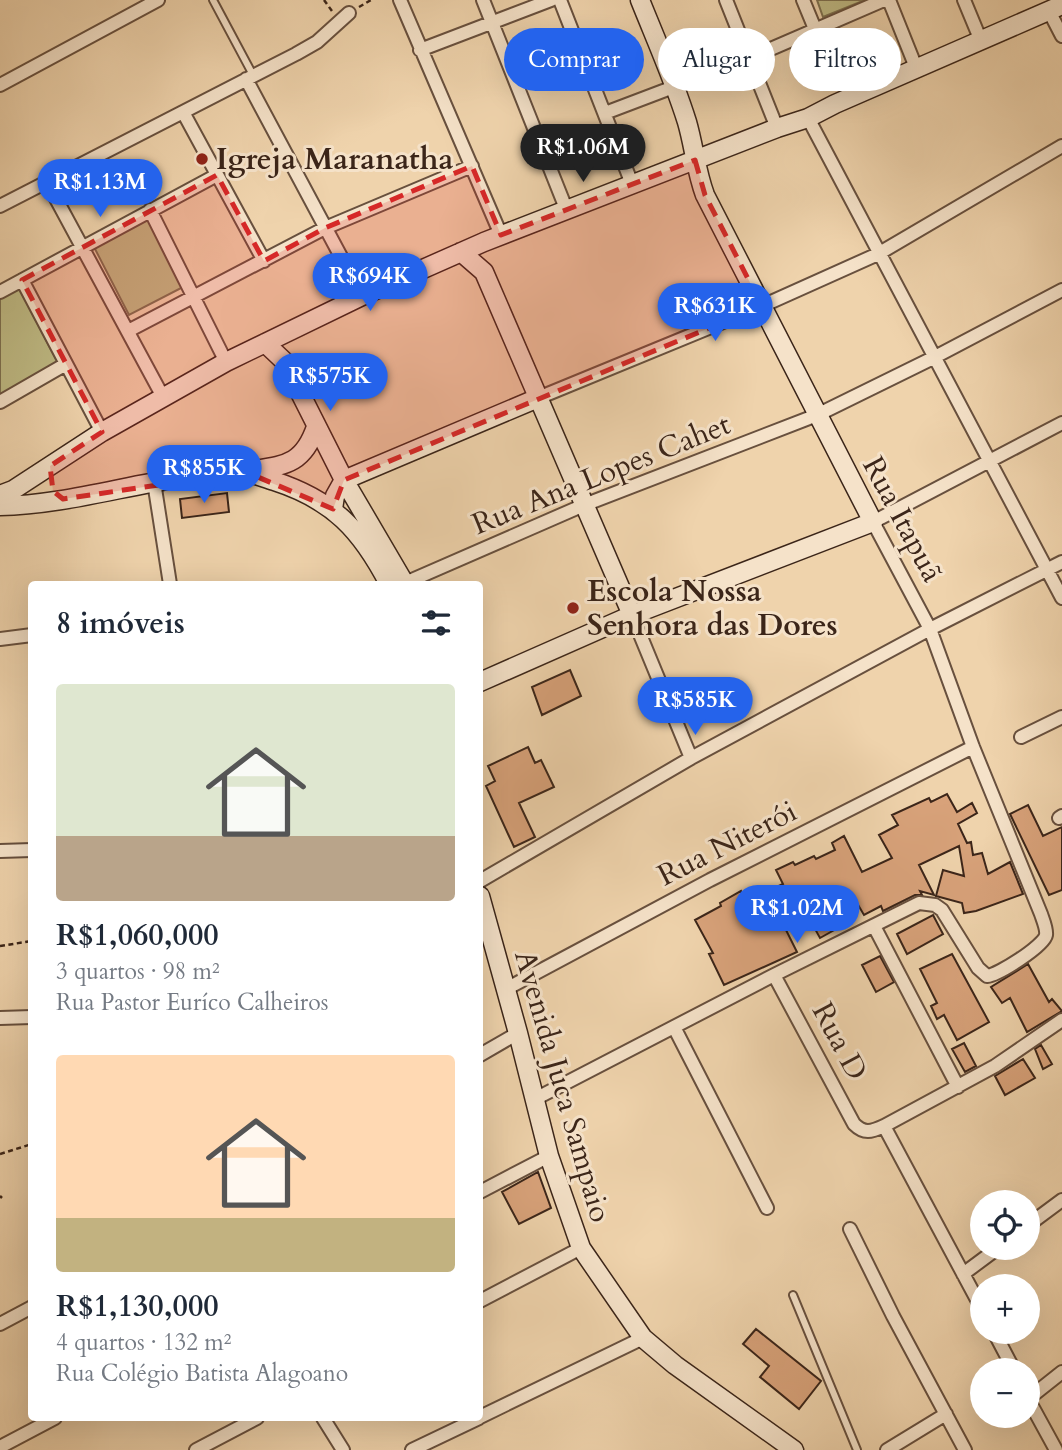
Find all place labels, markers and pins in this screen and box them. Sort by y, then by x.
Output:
pin: R$1.06M [518,124,648,184]
place label: Igreja Maranatha [216,139,453,180]
marker: Igreja Maranatha [194,151,210,167]
pin: R$1.13M [35,160,165,219]
pin: R$694K [313,254,427,313]
pin: R$631K [658,284,772,343]
pin: R$575K [273,354,387,413]
pin: R$855K [147,446,261,505]
place label: Escola Nossa Senhora das Dores [587,571,838,646]
marker: Escola Nossa Senhora das Dores [565,600,581,616]
pin: R$585K [638,678,752,737]
pin: R$1.02M [732,886,862,945]

